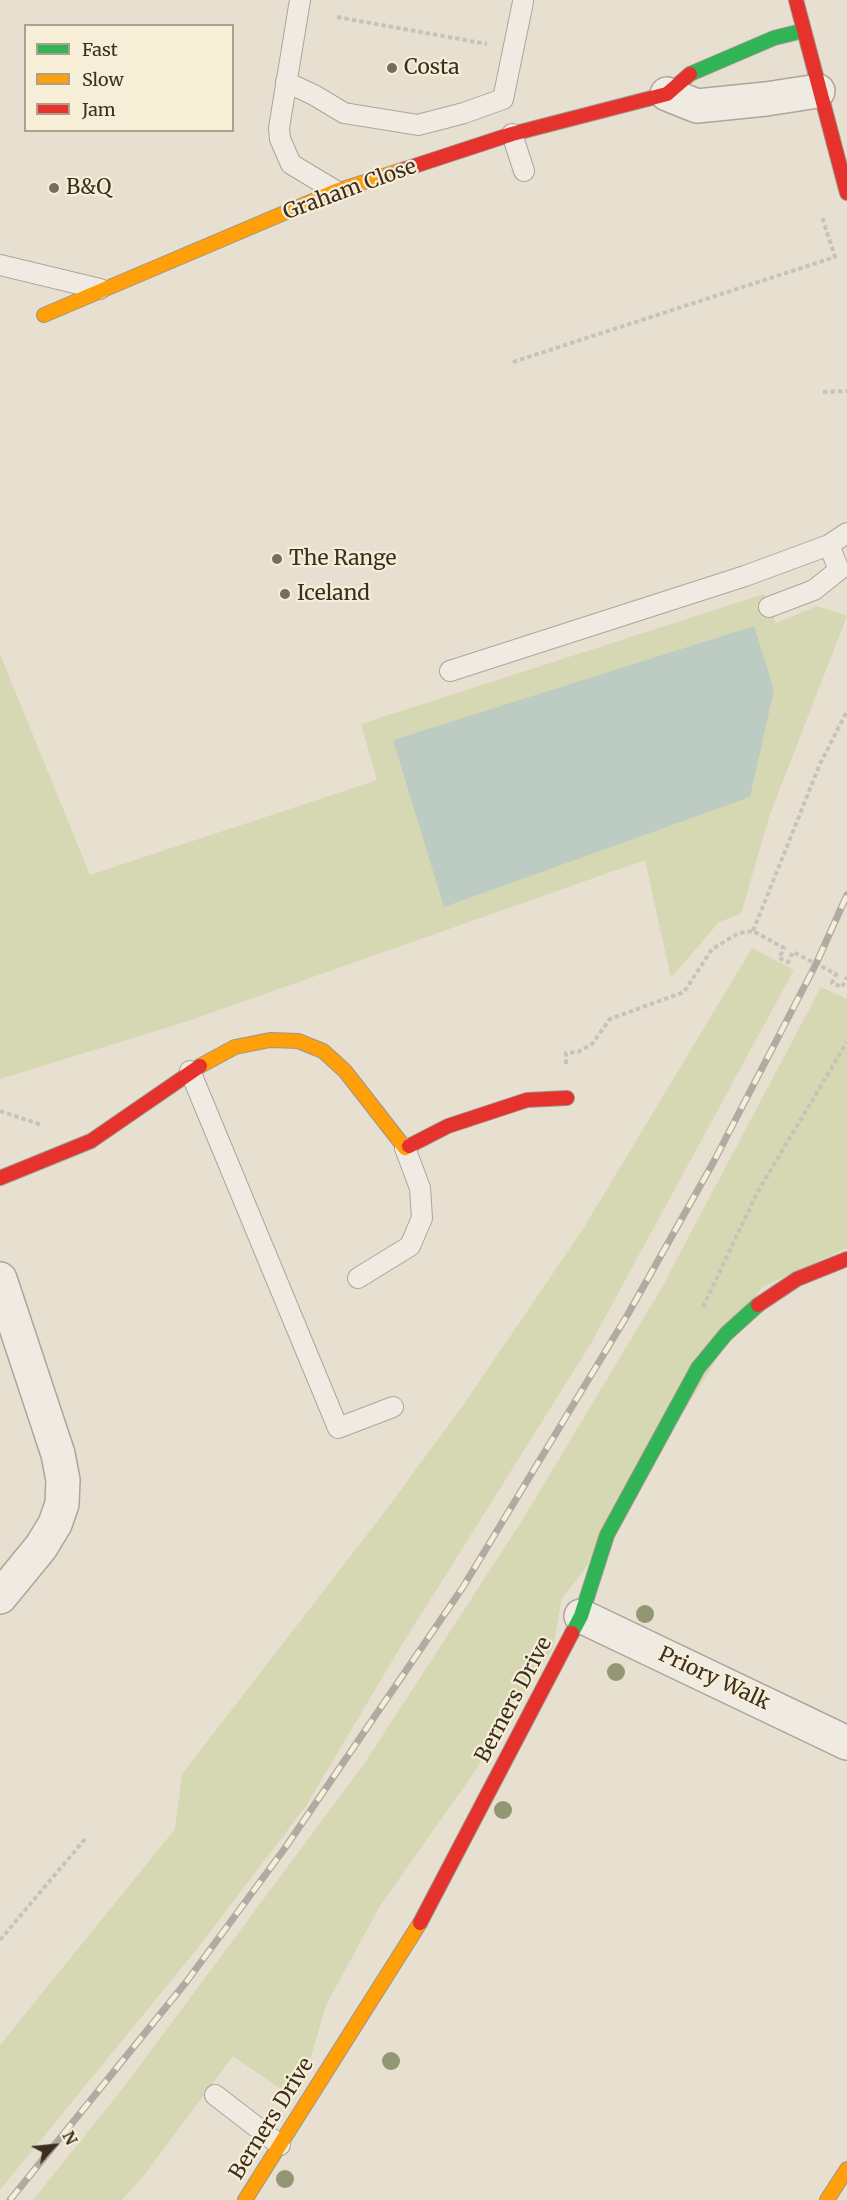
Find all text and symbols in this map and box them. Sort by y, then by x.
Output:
legend [24,24,234,132]
text: Fast [82,38,118,61]
place label: Costa [404,55,460,81]
marker: Costa [385,61,399,75]
text: Slow [82,68,124,91]
text: Jam [82,98,116,121]
street label: Graham Close [280,154,420,226]
place label: B&Q [66,175,111,201]
marker: B&Q [47,181,61,195]
place label: The Range [289,546,397,572]
marker: The Range [270,552,284,566]
place label: Iceland [297,581,370,607]
marker: Iceland [278,587,292,601]
street label: Berners Drive [470,1633,558,1767]
street label: Priory Walk [654,1642,774,1716]
street label: Berners Drive [225,2053,319,2185]
north arrow [24,2116,84,2176]
text: N [58,2128,82,2148]

